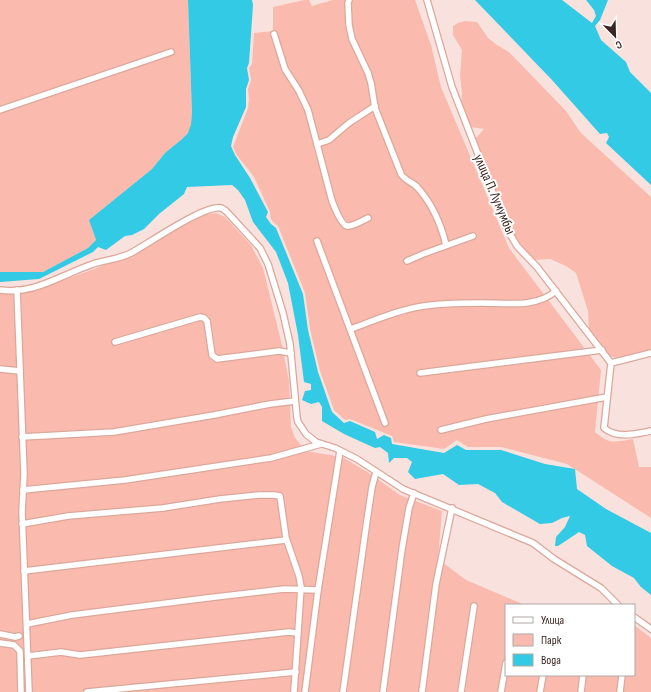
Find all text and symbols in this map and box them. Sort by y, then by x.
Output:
north arrow [595,16,635,56]
text: С [613,38,624,52]
street label: улица П. Лумумбы [470,152,519,237]
legend [505,604,635,676]
text: Улица [541,613,565,628]
text: Парк [541,633,562,648]
text: Вода [541,653,561,668]

